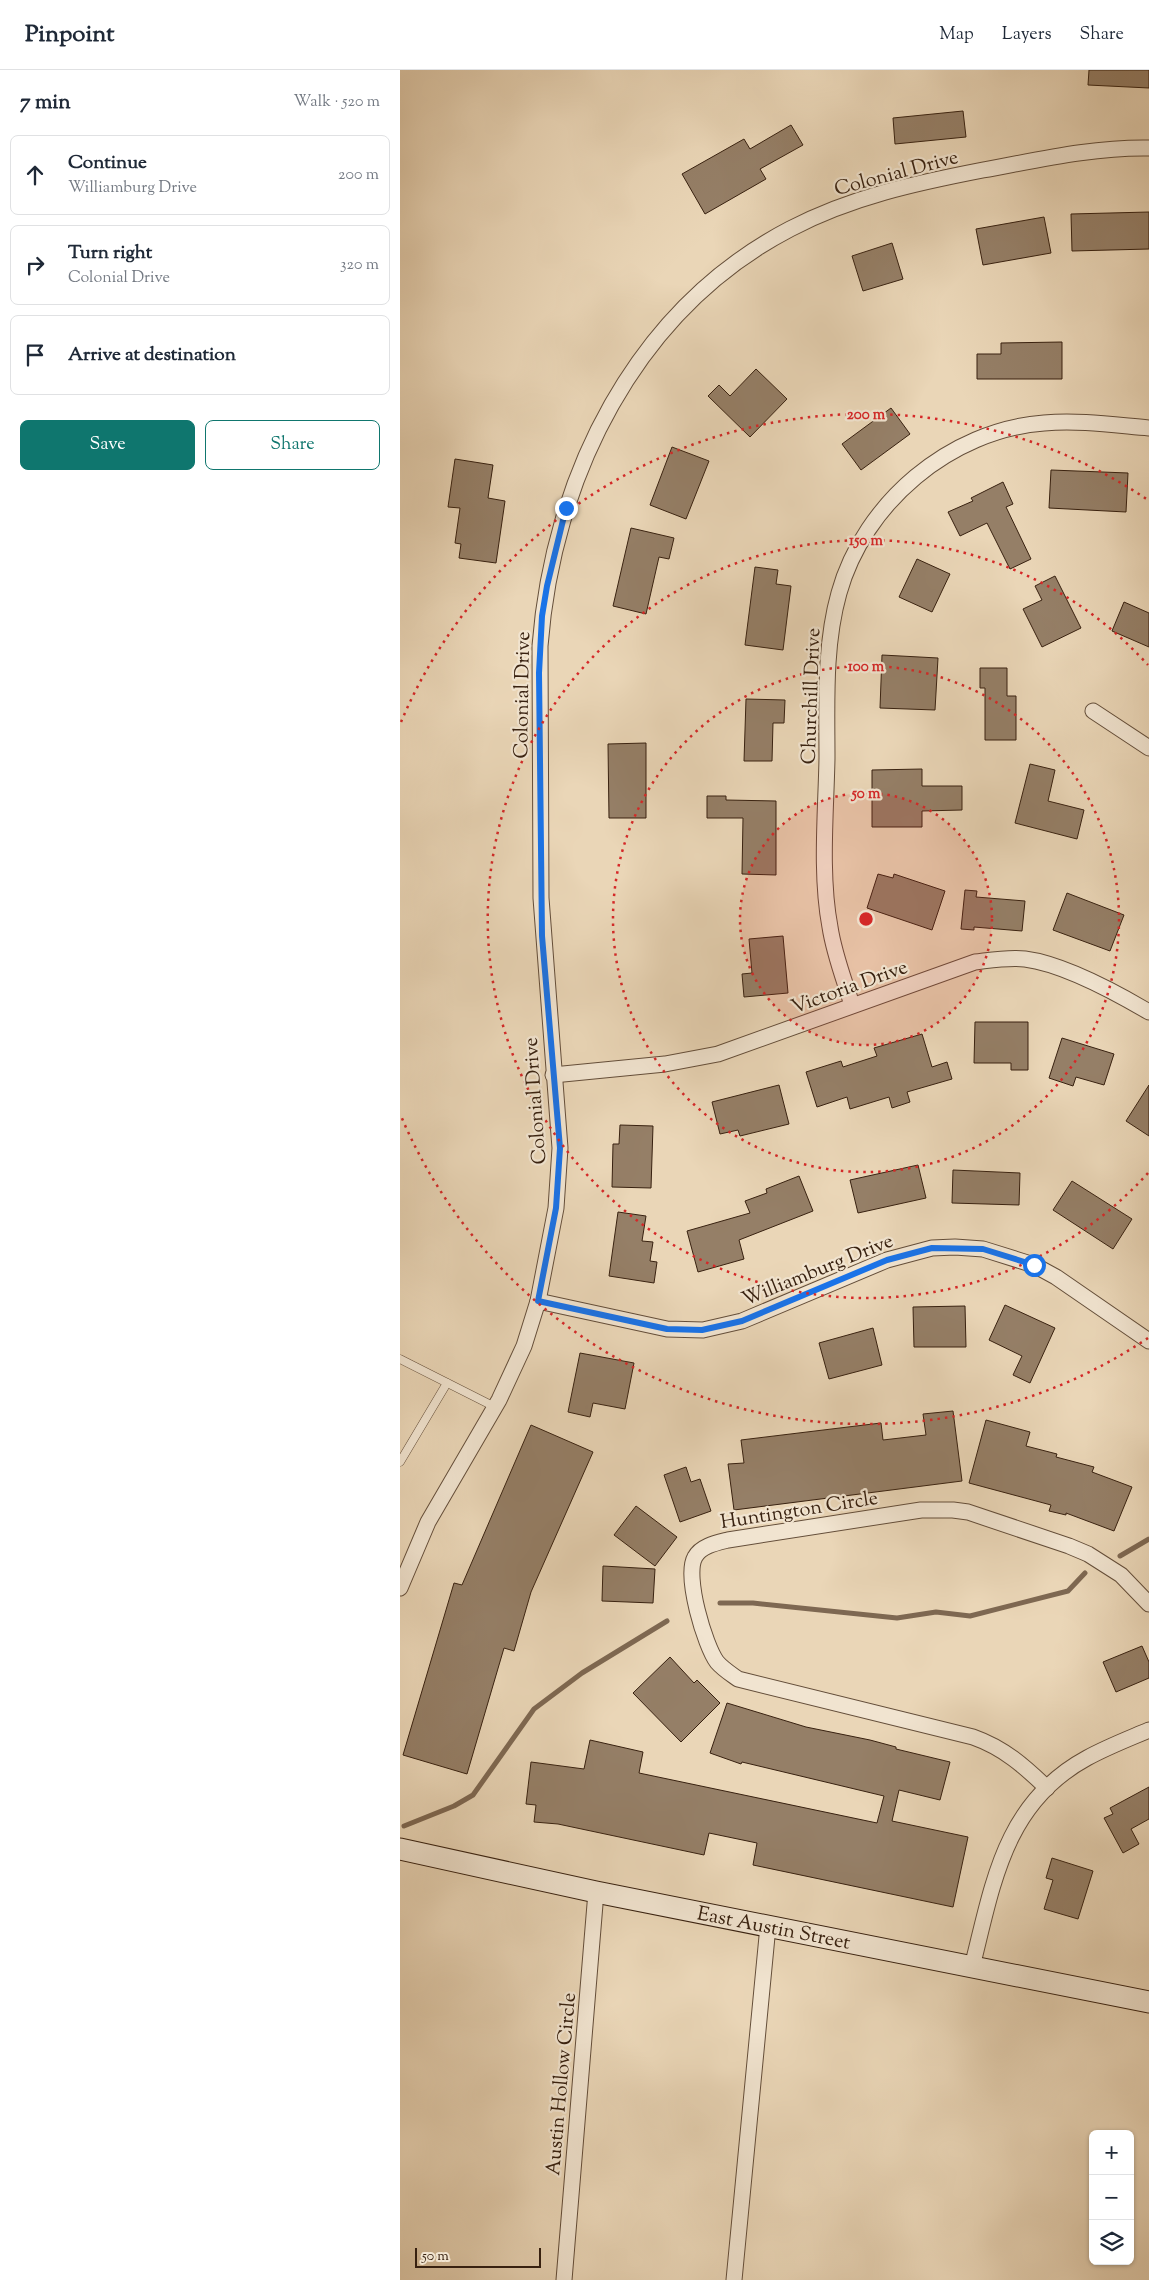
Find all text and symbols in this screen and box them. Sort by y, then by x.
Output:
text: Pinpoint [25,18,114,52]
text: Map [939,22,974,48]
text: Layers [1002,22,1052,48]
text: Share [1080,22,1124,48]
text: 7 min [20,88,71,118]
text: Walk · 520 m [294,91,380,114]
street label: Colonial Drive [831,144,962,205]
text: Continue [68,150,147,177]
icon: ahead [21,161,49,189]
text: 200 m [338,164,379,187]
text: Williamburg Drive [68,177,197,200]
text: Turn right [68,240,152,267]
icon: right [21,251,49,279]
text: 320 m [340,254,379,277]
text: Colonial Drive [68,267,170,290]
icon: arrive [21,341,49,369]
text: Arrive at destination [68,342,236,369]
text: 200 m [847,405,886,426]
button: Save [20,420,195,470]
button: Share [205,420,380,470]
route end [555,497,578,520]
text: 150 m [849,531,883,552]
street label: Churchill Drive [796,627,829,765]
street label: Colonial Drive [508,631,539,759]
text: 100 m [848,657,885,678]
text: 50 m [851,784,881,805]
centre of rings [857,910,875,928]
street label: Victoria Drive [788,954,912,1023]
street label: Colonial Drive [518,1036,555,1165]
street label: Williamburg Drive [738,1228,898,1315]
route start [1023,1254,1046,1277]
street label: Huntington Circle [718,1485,880,1538]
street label: East Austin Street [694,1900,853,1959]
street label: Austin Hollow Circle [540,1992,585,2177]
map controls [1089,2130,1134,2265]
button: + [1089,2130,1134,2175]
button: − [1089,2175,1134,2220]
button: layers [1089,2220,1134,2265]
scale bar [415,2245,541,2268]
text: 50 m [422,2247,449,2267]

